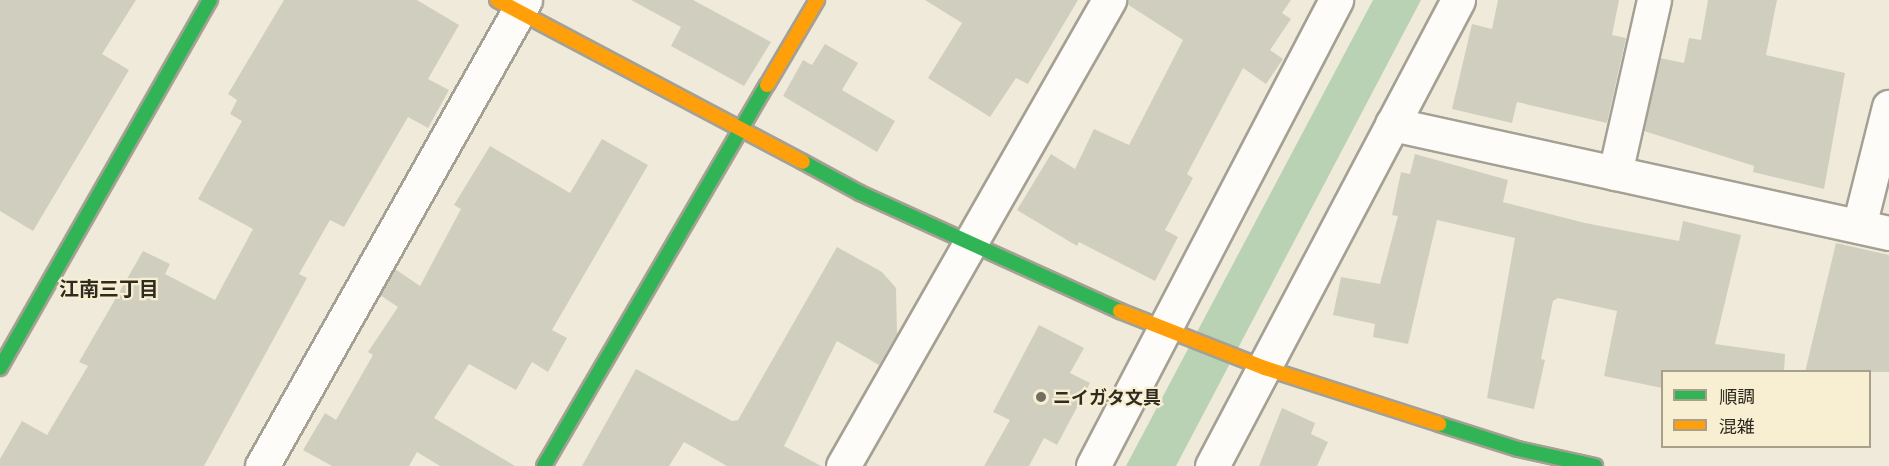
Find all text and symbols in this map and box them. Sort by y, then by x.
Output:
district label: 江南三丁目 [59,276,159,300]
legend [1661,370,1871,448]
text: 順調 [1719,385,1755,407]
place label: ニイガタ文具 [1053,386,1161,408]
marker: ニイガタ文具 [1034,390,1048,404]
text: 混雑 [1719,415,1755,437]

